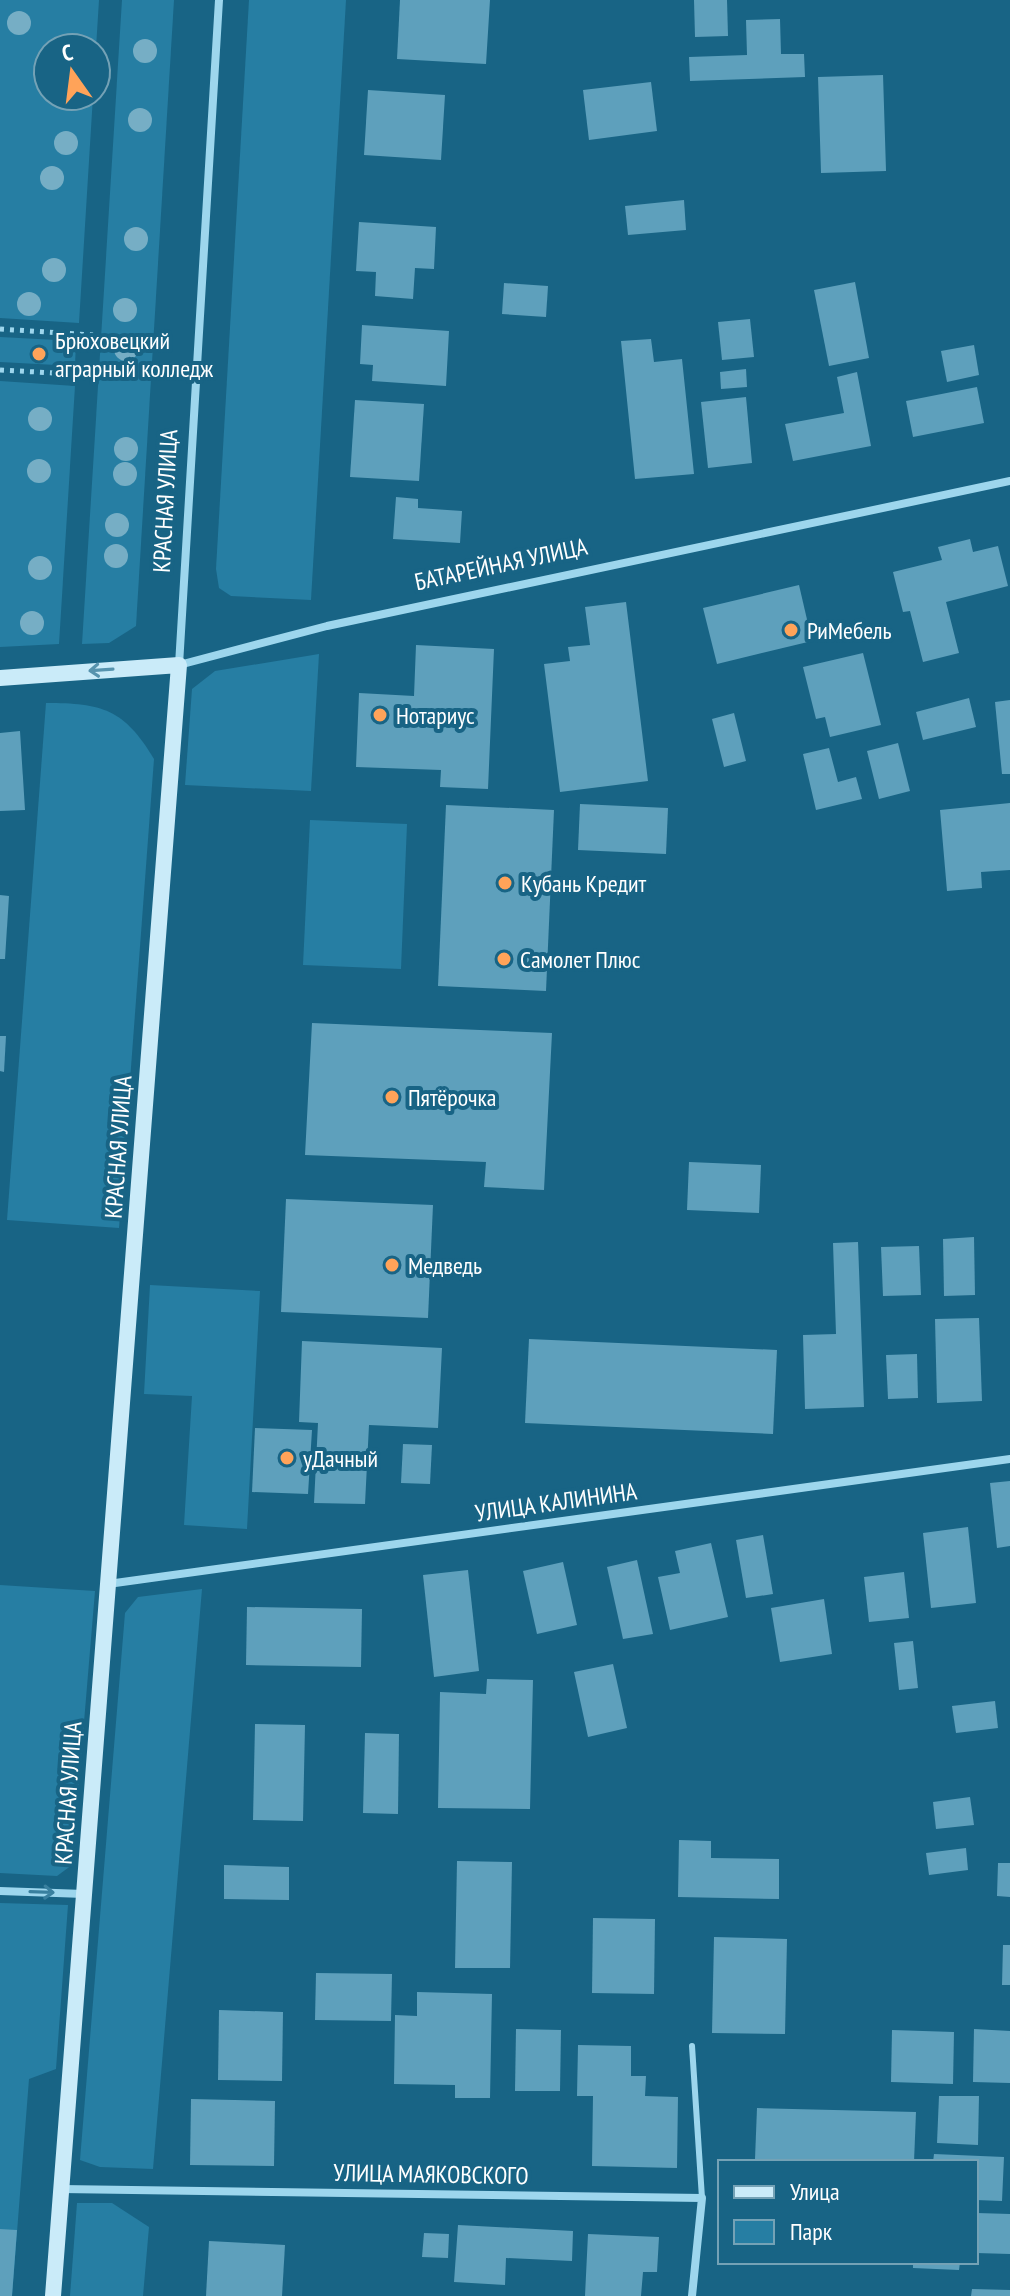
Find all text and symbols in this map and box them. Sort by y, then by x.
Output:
north arrow [32,32,112,112]
text: С [59,38,75,67]
place label: Брюховецкий аграрный колледж [55,325,213,384]
marker: Брюховецкий аграрный колледж [30,345,48,363]
street label: КРАСНАЯ УЛИЦА [146,428,184,573]
street label: БАТАРЕЙНАЯ УЛИЦА [412,530,591,597]
place label: РиМебель [807,615,892,646]
marker: РиМебель [782,621,800,639]
one-way arrow [88,663,115,678]
place label: Нотариус [396,700,475,731]
marker: Нотариус [371,706,389,724]
place label: Кубань Кредит [521,868,646,899]
marker: Кубань Кредит [496,874,514,892]
place label: Самолет Плюс [520,944,641,975]
marker: Самолет Плюс [495,950,513,968]
street label: КРАСНАЯ УЛИЦА [98,1074,139,1220]
place label: Пятёрочка [408,1082,496,1113]
marker: Пятёрочка [383,1088,401,1106]
place label: Медведь [408,1250,482,1281]
marker: Медведь [383,1256,401,1274]
place label: уДачный [303,1443,378,1474]
marker: уДачный [278,1449,296,1467]
street label: УЛИЦА КАЛИНИНА [473,1475,639,1529]
street label: КРАСНАЯ УЛИЦА [48,1720,89,1866]
one-way arrow [28,1885,55,1900]
street label: УЛИЦА МАЯКОВСКОГО [333,2157,529,2191]
legend [718,2160,978,2264]
text: Улица [790,2176,840,2207]
text: Парк [790,2216,833,2247]

